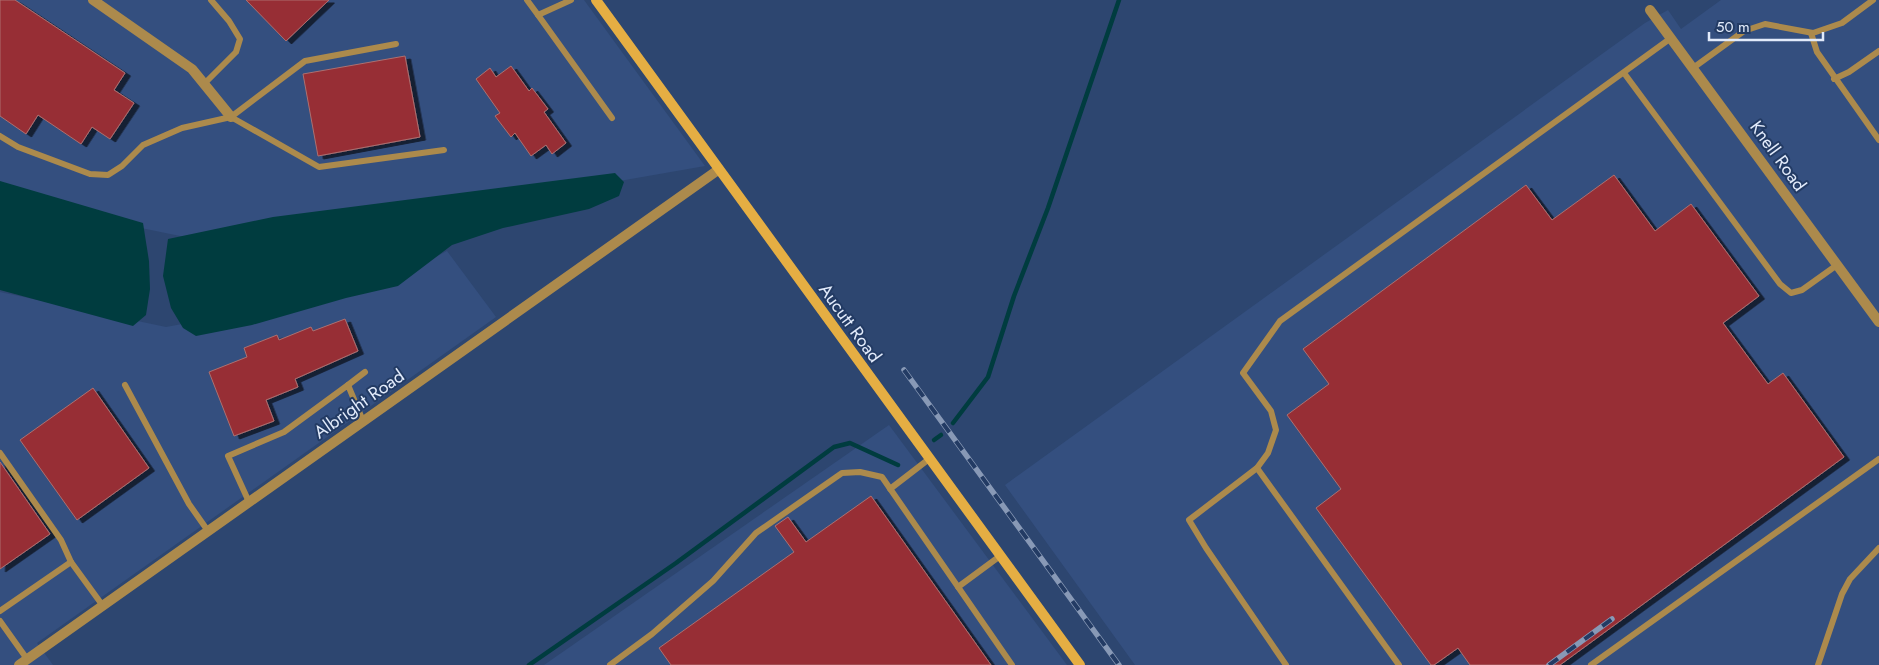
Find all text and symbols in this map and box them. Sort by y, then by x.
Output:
scale bar [1709,10,1823,42]
text: 50 m [1716,16,1750,38]
street label: Knell Road [1744,115,1812,197]
street label: Aucutt Road [812,278,888,368]
street label: Albright Road [308,363,410,445]

